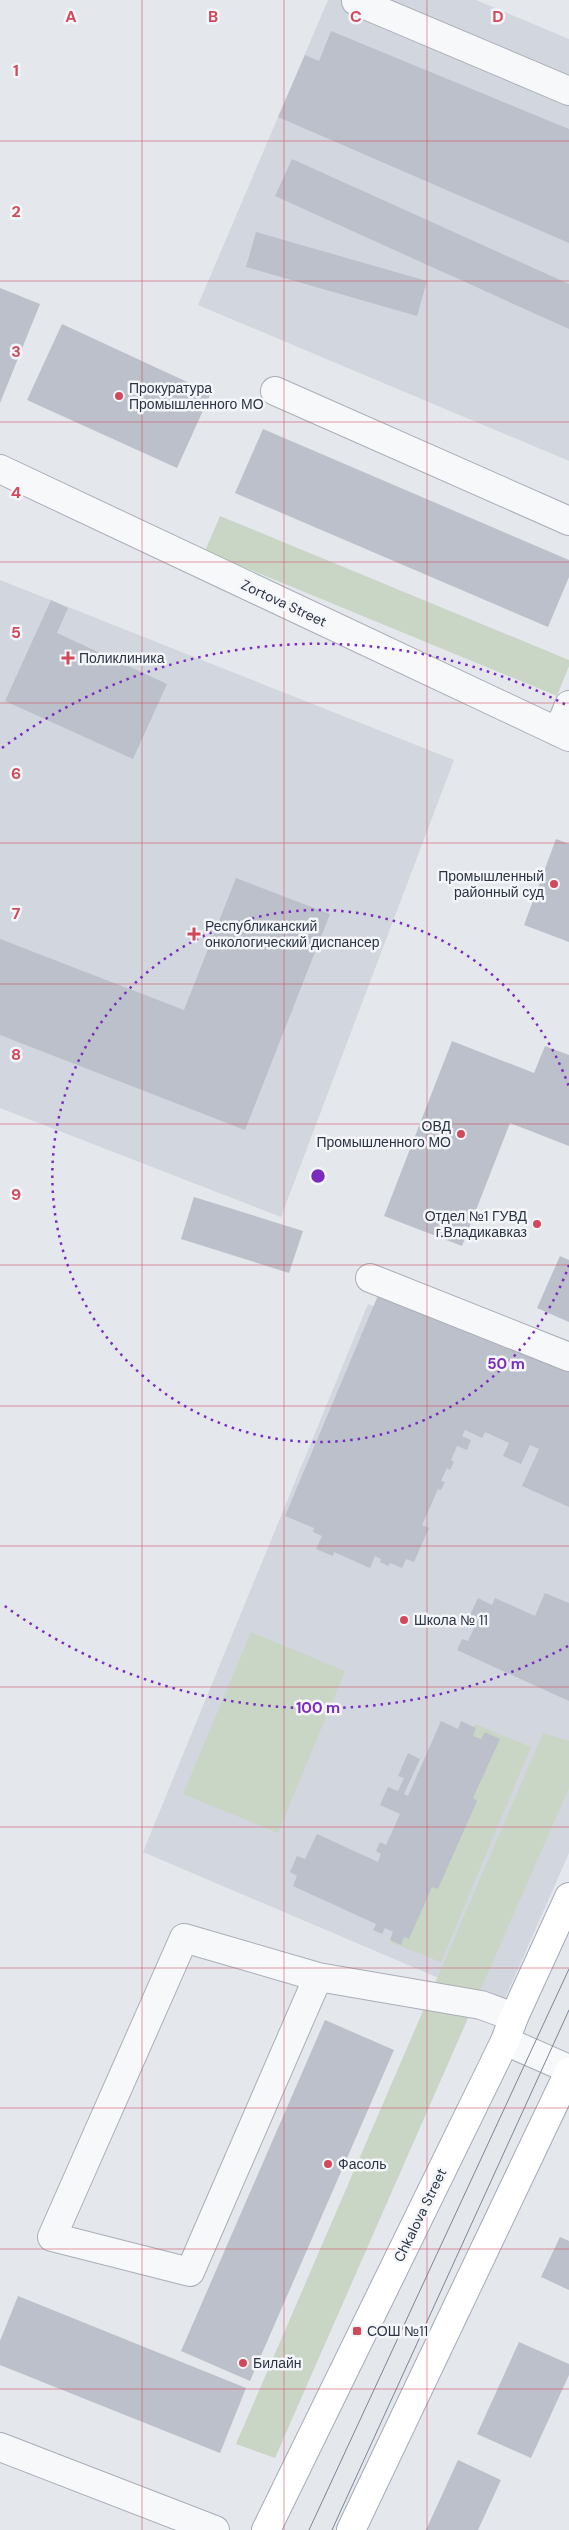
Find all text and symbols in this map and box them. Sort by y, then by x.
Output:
text: A [65,6,77,27]
text: B [208,6,218,27]
text: C [350,6,362,27]
text: D [492,6,504,27]
text: 1 [13,60,19,81]
text: 2 [11,201,21,222]
text: 3 [11,341,21,362]
place label: Прокуратура Промышленного МО [129,379,264,413]
marker: Прокуратура Промышленного МО [113,390,125,402]
text: 4 [11,482,21,503]
street label: Zortova Street [238,575,330,631]
text: 5 [11,622,21,643]
place label: Поликлиника [79,649,165,667]
marker: Поликлиника [61,651,75,665]
text: 6 [11,763,21,784]
place label: Промышленный районный суд [438,867,544,901]
marker: Промышленный районный суд [548,878,560,890]
text: 7 [12,903,21,924]
place label: Республиканский онкологический диспансер [205,917,380,951]
marker: Республиканский онкологический диспансер [187,927,201,941]
text: 8 [11,1044,21,1065]
place label: ОВД Промышленного МО [316,1117,452,1151]
marker: ОВД Промышленного МО [455,1128,467,1140]
centre of rings [309,1167,327,1185]
text: 9 [11,1184,21,1205]
place label: Отдел №1 ГУВД г.Владикавказ [425,1207,528,1241]
marker: Отдел №1 ГУВД г.Владикавказ [531,1218,543,1230]
text: 50 m [487,1354,525,1374]
place label: Школа № 11 [414,1611,488,1629]
marker: Школа № 11 [398,1614,410,1626]
text: 100 m [296,1698,340,1718]
place label: Фасоль [338,2155,387,2173]
marker: Фасоль [322,2158,334,2170]
street label: Chkalova Street [390,2165,450,2265]
place label: СОШ №11 [367,2322,428,2340]
marker: СОШ №11 [351,2325,363,2337]
place label: Билайн [253,2354,302,2372]
marker: Билайн [237,2357,249,2369]

